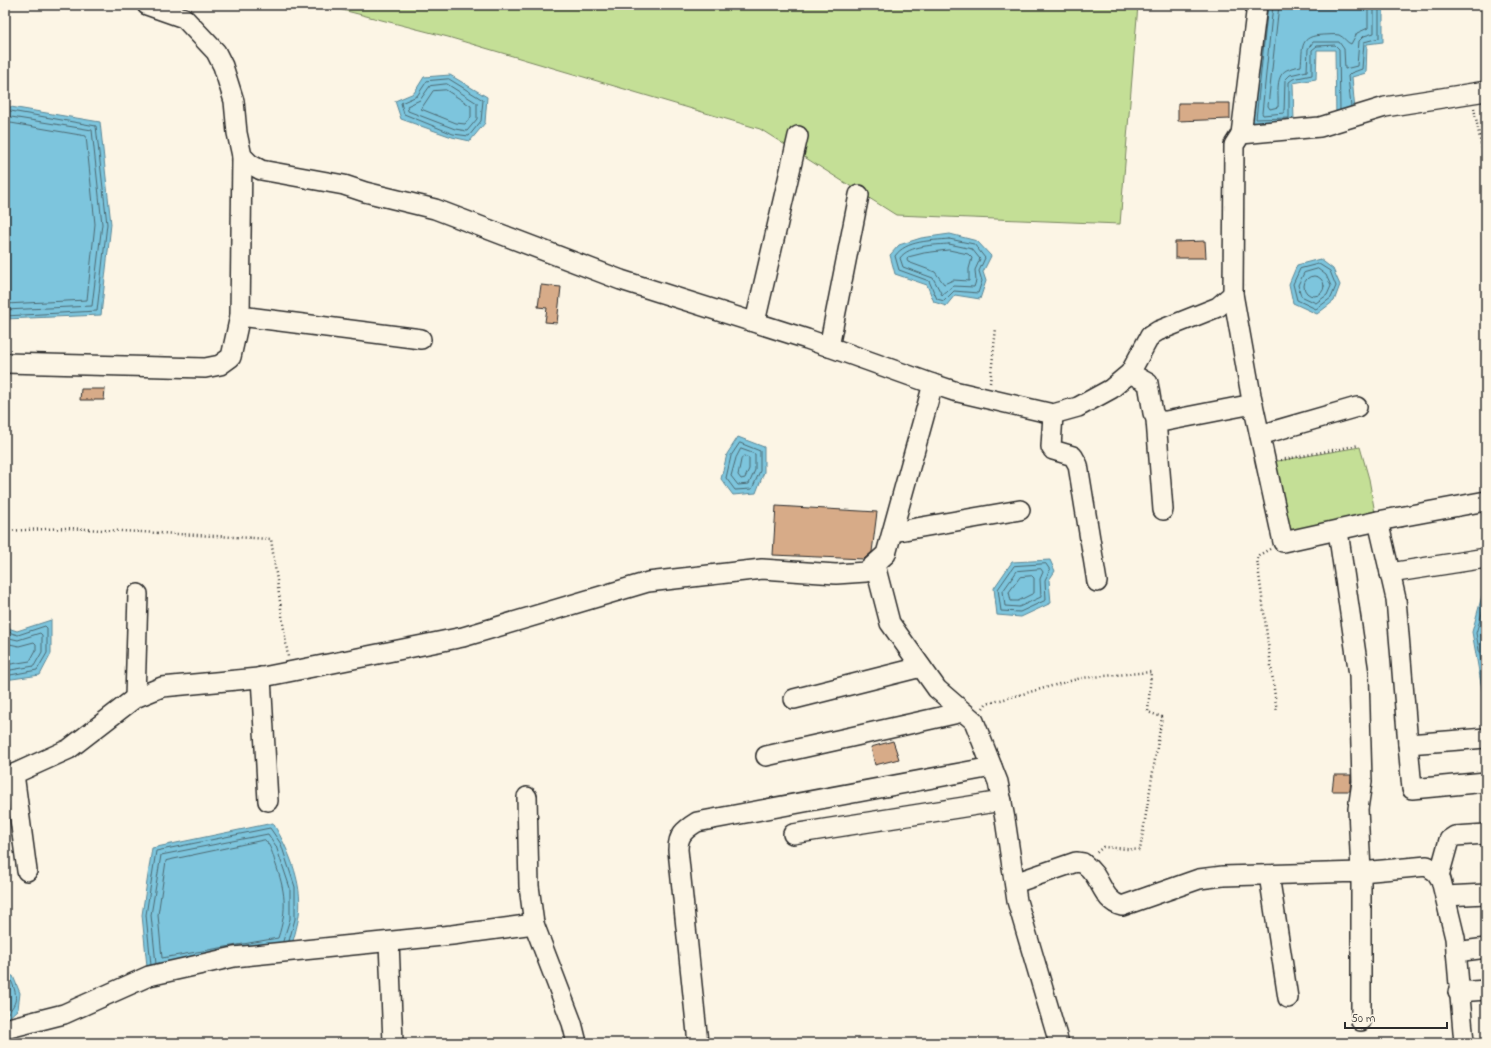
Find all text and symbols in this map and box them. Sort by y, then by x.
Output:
scale bar [1345,1004,1447,1030]
text: 50 m [1351,1010,1375,1028]

